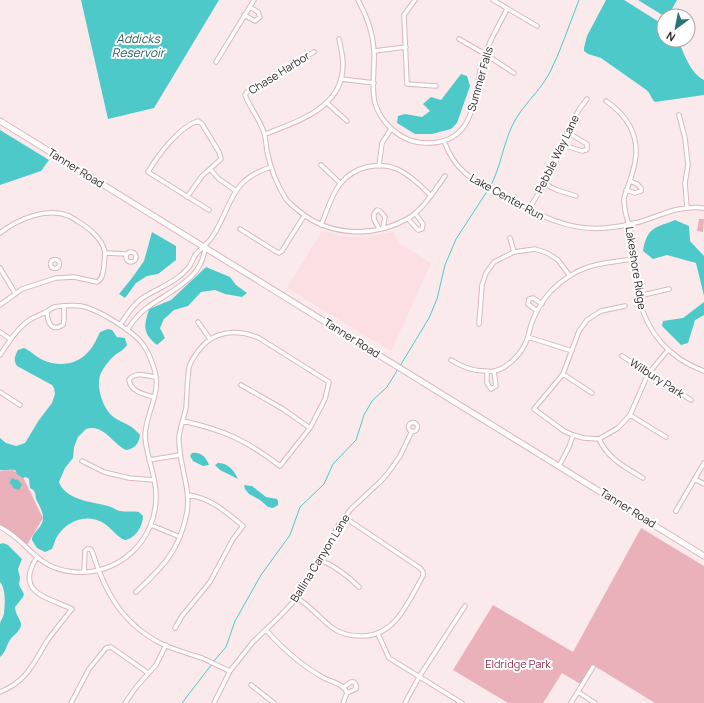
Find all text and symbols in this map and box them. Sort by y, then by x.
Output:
north arrow [656,8,696,48]
text: N [663,28,678,45]
water label: Addicks Reservoir [112,30,166,61]
street label: Summer Falls [463,44,496,113]
street label: Chase Harbor [245,48,312,97]
street label: Pebble Way Lane [531,112,582,195]
street label: Tanner Road [45,144,107,191]
street label: Lake Center Run [467,170,547,223]
street label: Lakeshore Ridge [623,225,651,311]
street label: Tanner Road [321,314,383,361]
street label: Wilbury Park [627,354,688,401]
street label: Tanner Road [597,484,659,531]
street label: Ballina Canyon Lane [286,510,353,605]
park label: Eldridge Park [485,656,551,671]

